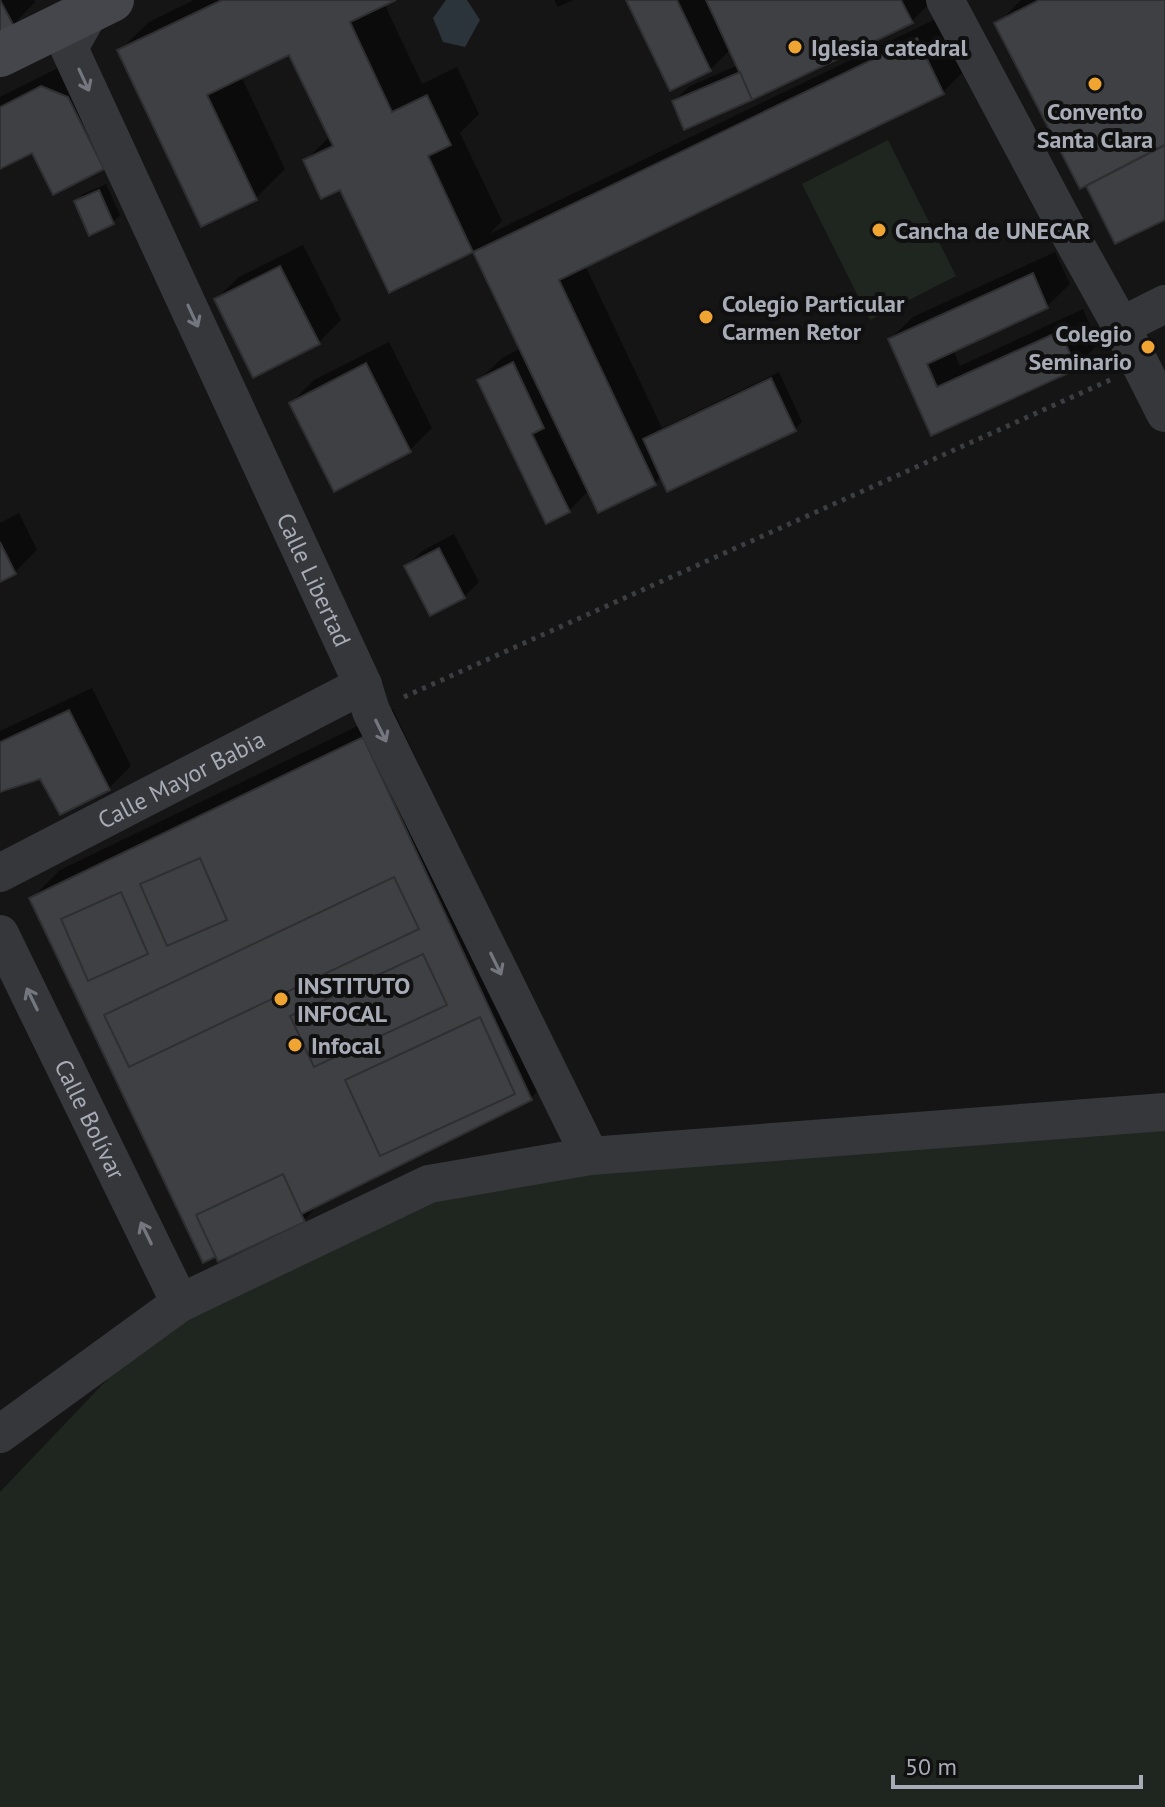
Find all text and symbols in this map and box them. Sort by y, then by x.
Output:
place label: Iglesia catedral [811,32,969,63]
marker: Iglesia catedral [786,38,804,56]
one-way arrow [77,68,92,92]
marker: Convento Santa Clara [1086,75,1104,93]
place label: Convento Santa Clara [1037,96,1153,155]
place label: Cancha de UNECAR [895,215,1091,246]
marker: Cancha de UNECAR [870,221,888,239]
place label: Colegio Particular Carmen Retor [722,288,905,347]
one-way arrow [186,304,201,328]
marker: Colegio Particular Carmen Retor [697,308,715,326]
place label: Colegio Seminario [1029,318,1132,377]
marker: Colegio Seminario [1139,338,1157,356]
street label: Calle Libertad [270,508,359,651]
one-way arrow [374,719,389,743]
street label: Calle Mayor Babia [92,723,270,835]
one-way arrow [489,952,504,976]
place label: INSTITUTO INFOCAL [297,970,410,1029]
one-way arrow [24,988,39,1012]
marker: INSTITUTO INFOCAL [272,990,290,1008]
place label: Infocal [311,1030,382,1061]
marker: Infocal [286,1036,304,1054]
street label: Calle Bolívar [48,1054,133,1184]
one-way arrow [138,1221,153,1245]
scale bar [893,1739,1141,1789]
text: 50 m [905,1751,957,1782]

